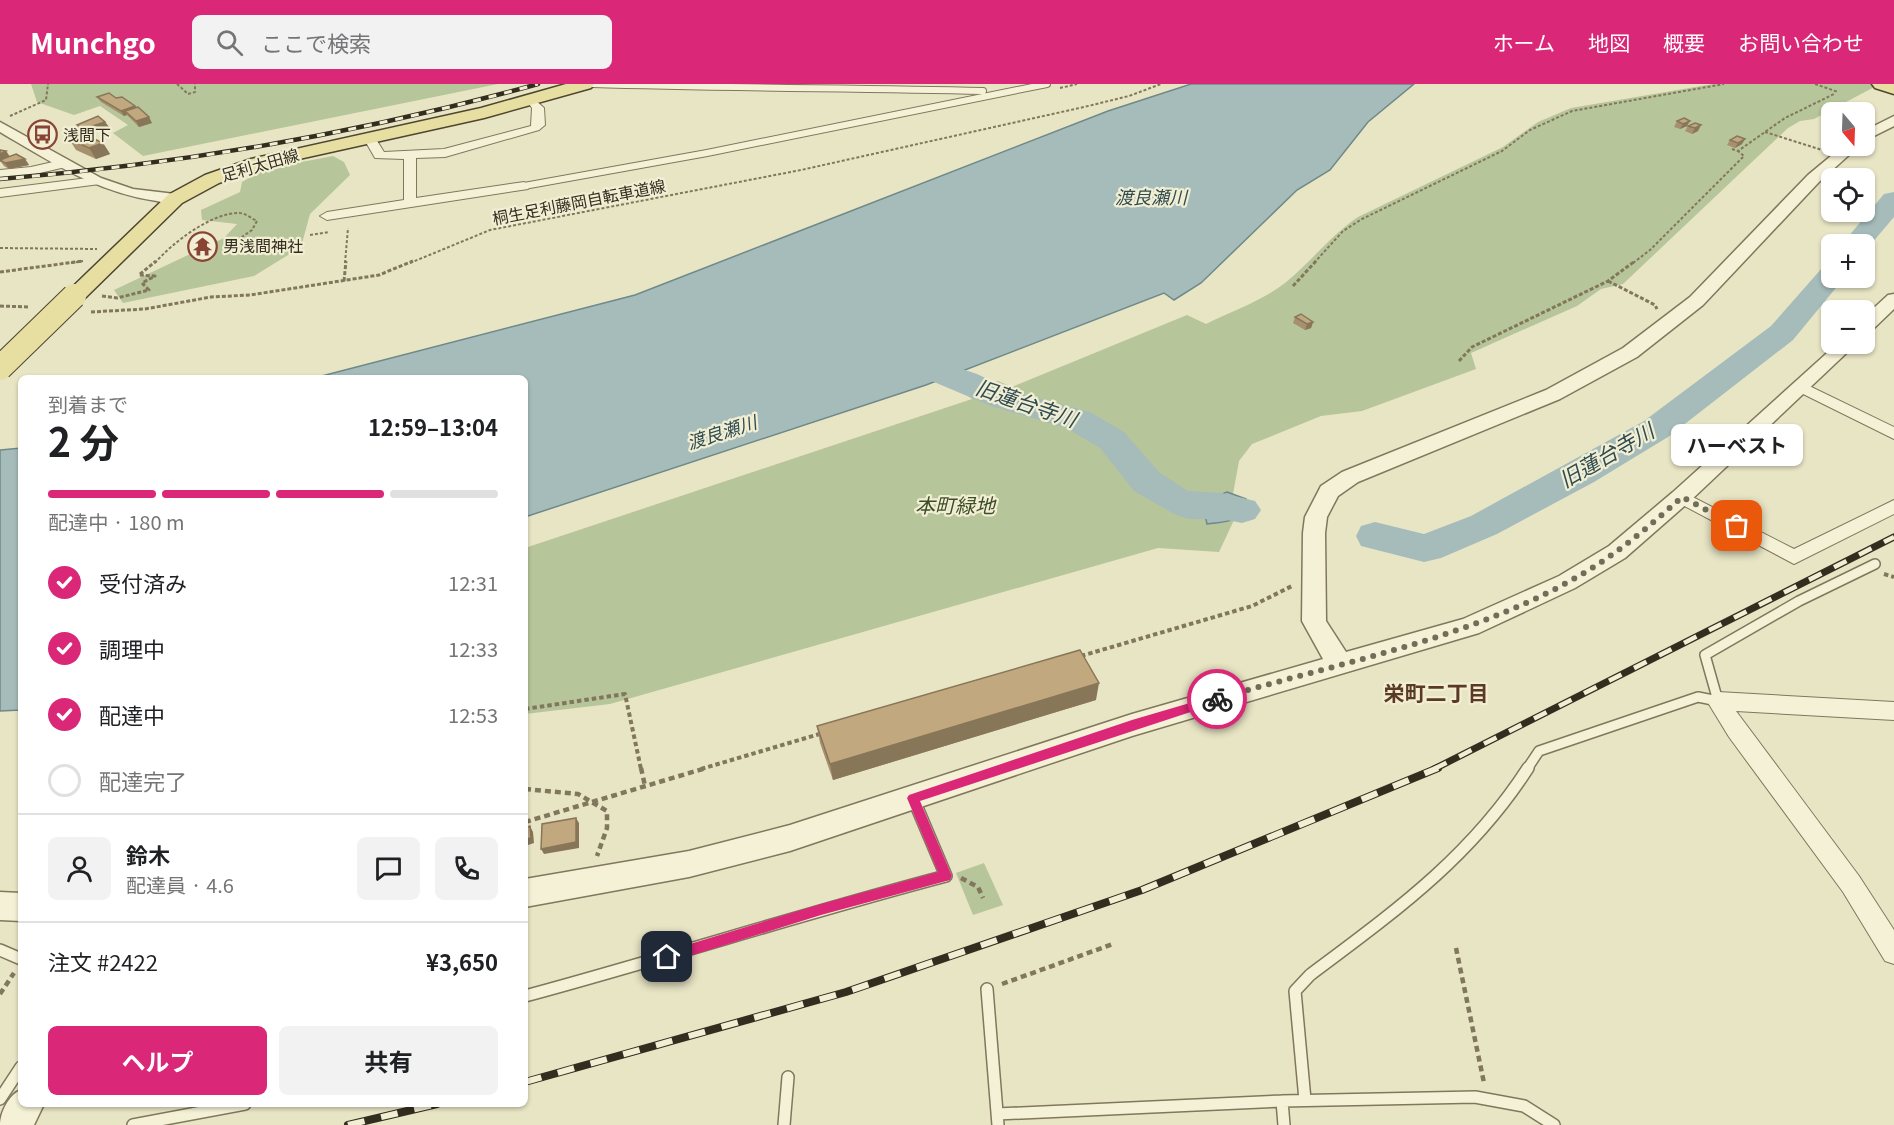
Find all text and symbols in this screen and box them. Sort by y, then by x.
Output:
search box [192,15,612,69]
text: Munchgo [30,22,156,62]
icon: search [213,26,246,59]
text: ここで検索 [261,26,371,58]
text: ホーム [1493,27,1555,57]
text: 地図 [1588,27,1630,57]
text: 概要 [1663,27,1705,57]
text: お問い合わせ [1738,27,1864,57]
north arrow [1821,102,1875,156]
map controls [1821,102,1875,354]
bus stop icon: 浅間下 [26,119,58,151]
place label: 浅間下 [63,122,111,146]
street label: 足利太田線 [218,141,301,187]
button: locate [1821,168,1875,222]
street label: 桐生足利藤岡自転車道線 [490,172,667,230]
water label: 渡良瀬川 [1115,183,1189,209]
temple icon: 男浅間神社 [186,230,218,262]
place label: 男浅間神社 [223,233,303,257]
button: + [1821,234,1875,288]
button: − [1821,300,1875,354]
water label: 旧蓮台寺川 [972,371,1083,434]
text: 到着まで [48,389,128,418]
water label: 渡良瀬川 [683,407,762,455]
text: 12:59–13:04 [368,410,498,442]
text: 2 分 [48,412,119,468]
water label: 旧蓮台寺川 [1553,414,1661,494]
callout: ハーベスト [1671,424,1803,466]
text: ハーベスト [1687,430,1787,459]
park label: 本町緑地 [915,490,997,519]
pin [1711,500,1762,551]
text: 配達中 · 180 m [48,507,184,536]
icon: bag [1720,509,1753,542]
icon: check [48,566,81,599]
text: 受付済み [99,566,187,598]
text: 12:31 [448,568,498,597]
icon: check [48,632,81,665]
text: 調理中 [99,632,165,664]
text: 12:33 [448,634,498,663]
courier [1187,669,1247,729]
district label: 栄町二丁目 [1384,677,1489,707]
icon: bike [1201,683,1234,716]
icon: check [48,698,81,731]
text: 配達中 [99,698,165,730]
text: 12:53 [448,700,498,729]
text: 配達完了 [99,764,187,796]
button: person [48,837,111,900]
button: chat [357,837,420,900]
button: phone [435,837,498,900]
text: 鈴木 [126,838,170,870]
text: 配達員 · 4.6 [126,870,234,899]
pin [641,931,692,982]
icon: home [650,940,683,973]
text: 注文 #2422 [48,945,158,977]
text: ¥3,650 [426,945,498,977]
button: ヘルプ [48,1026,267,1095]
button: 共有 [279,1026,498,1095]

